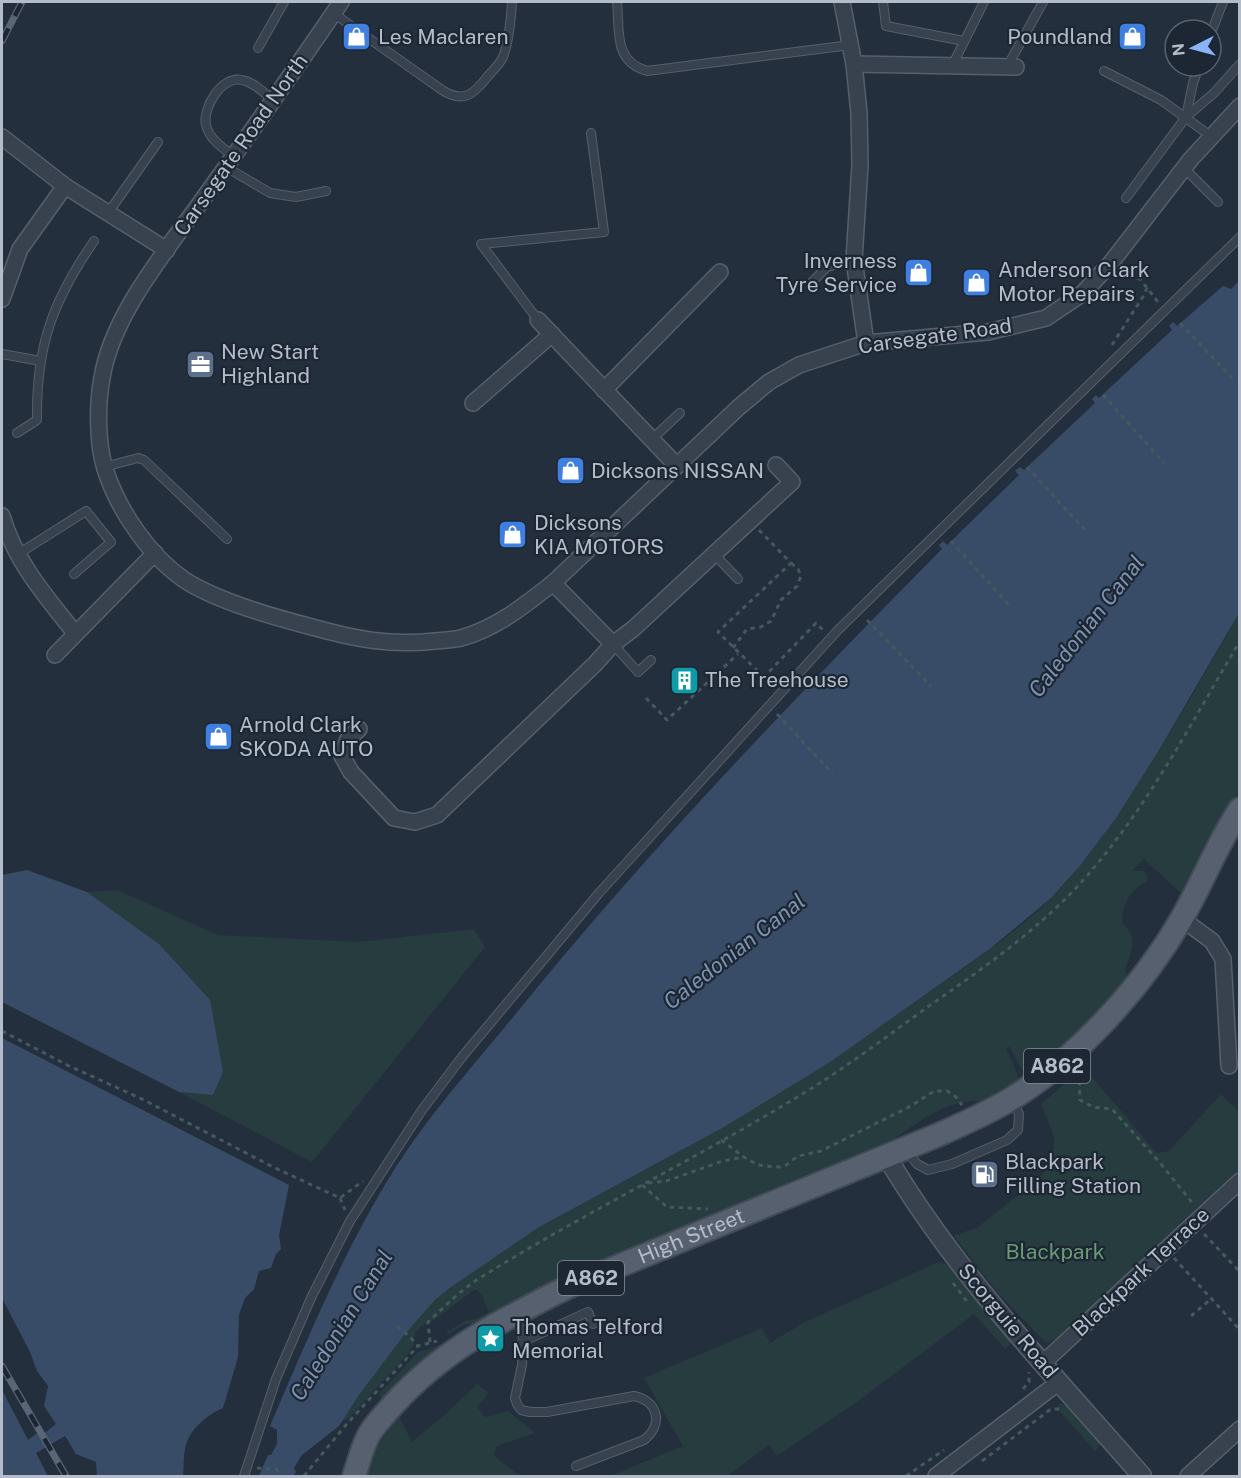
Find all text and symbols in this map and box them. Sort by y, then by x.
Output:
north arrow [1163,18,1223,78]
shop icon: Les Maclaren [341,21,373,53]
shop icon: Poundland [1117,21,1149,53]
place label: Les Maclaren [378,24,509,49]
place label: Poundland [1007,24,1112,49]
text: N [1168,42,1189,57]
street label: Carsegate Road North [168,49,313,240]
place label: Inverness Tyre Service [776,248,897,297]
shop icon: Inverness Tyre Service [902,257,934,289]
place label: Anderson Clark Motor Repairs [998,257,1150,306]
shop icon: Anderson Clark Motor Repairs [961,266,993,298]
street label: Carsegate Road [856,312,1013,359]
place label: New Start Highland [221,339,319,388]
office icon: New Start Highland [184,348,216,380]
shop icon: Dicksons NISSAN [554,455,586,487]
place label: Dicksons NISSAN [591,458,764,483]
place label: Dicksons KIA MOTORS [534,510,664,559]
shop icon: Dicksons KIA MOTORS [497,519,529,551]
water label: Caledonian Canal [1023,550,1149,702]
building icon: The Treehouse [668,664,700,696]
place label: The Treehouse [705,667,849,692]
place label: Arnold Clark SKODA AUTO [239,712,373,761]
shop icon: Arnold Clark SKODA AUTO [202,721,234,753]
water label: Caledonian Canal [658,888,810,1014]
road number: A862 [1024,1049,1090,1083]
place label: Blackpark Filling Station [1005,1149,1141,1198]
fuel station icon: Blackpark Filling Station [968,1158,1000,1190]
street label: Blackpark Terrace [1067,1202,1214,1341]
street label: High Street [634,1203,748,1269]
park label: Blackpark [1005,1239,1105,1264]
water label: Caledonian Canal [284,1245,398,1405]
street label: Scorguie Road [953,1258,1064,1383]
road number: A862 [558,1261,624,1295]
place label: Thomas Telford Memorial [512,1314,663,1363]
place icon: Thomas Telford Memorial [475,1323,507,1355]

